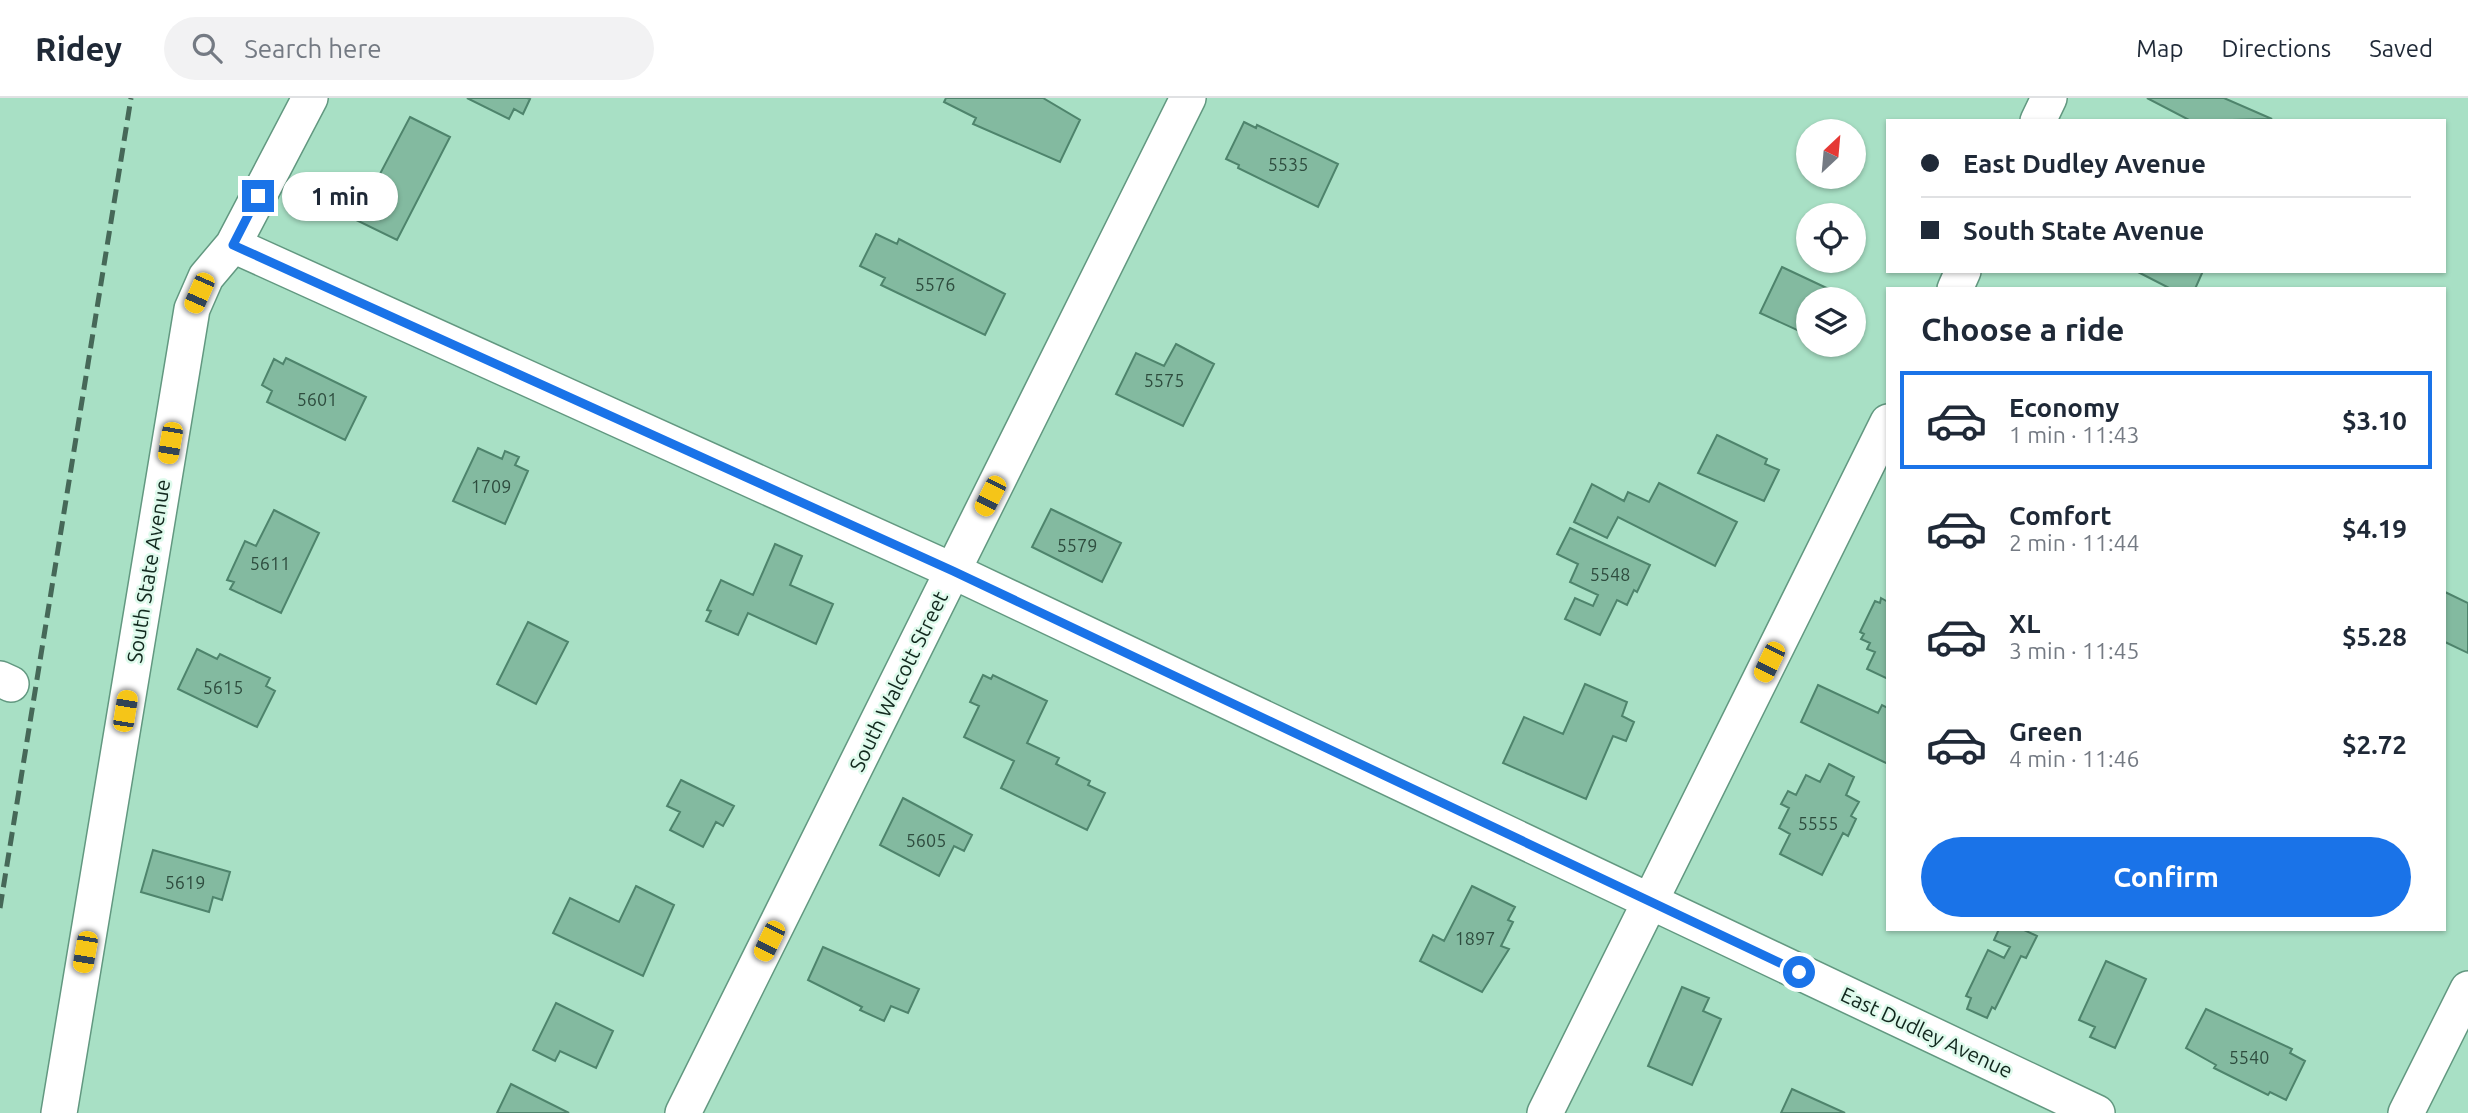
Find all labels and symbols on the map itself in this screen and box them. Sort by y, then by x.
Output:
north arrow [1796,119,1866,189]
house number: 5535 [1268,154,1308,174]
callout: 1 min [282,172,398,220]
route end [242,180,274,212]
car [181,270,218,316]
house number: 5576 [915,274,955,294]
house number: 5575 [1144,370,1184,390]
house number: 5601 [297,389,337,409]
car [157,420,184,466]
car [972,473,1009,519]
house number: 1709 [471,476,511,496]
street label: South State Avenue [122,477,174,665]
house number: 5579 [1057,535,1097,555]
house number: 5611 [250,553,290,573]
house number: 5548 [1590,564,1630,584]
street label: South Walcott Street [844,587,952,775]
car [1751,639,1788,685]
house number: 5615 [203,677,243,697]
car [112,689,139,733]
house number: 5555 [1798,813,1838,833]
house number: 5605 [906,830,946,850]
house number: 5619 [165,872,205,892]
car [751,918,788,964]
house number: 1897 [1455,928,1495,948]
car [72,929,99,975]
route start [1783,956,1815,988]
street label: East Dudley Avenue [1837,982,2017,1082]
house number: 5540 [2229,1047,2269,1067]

